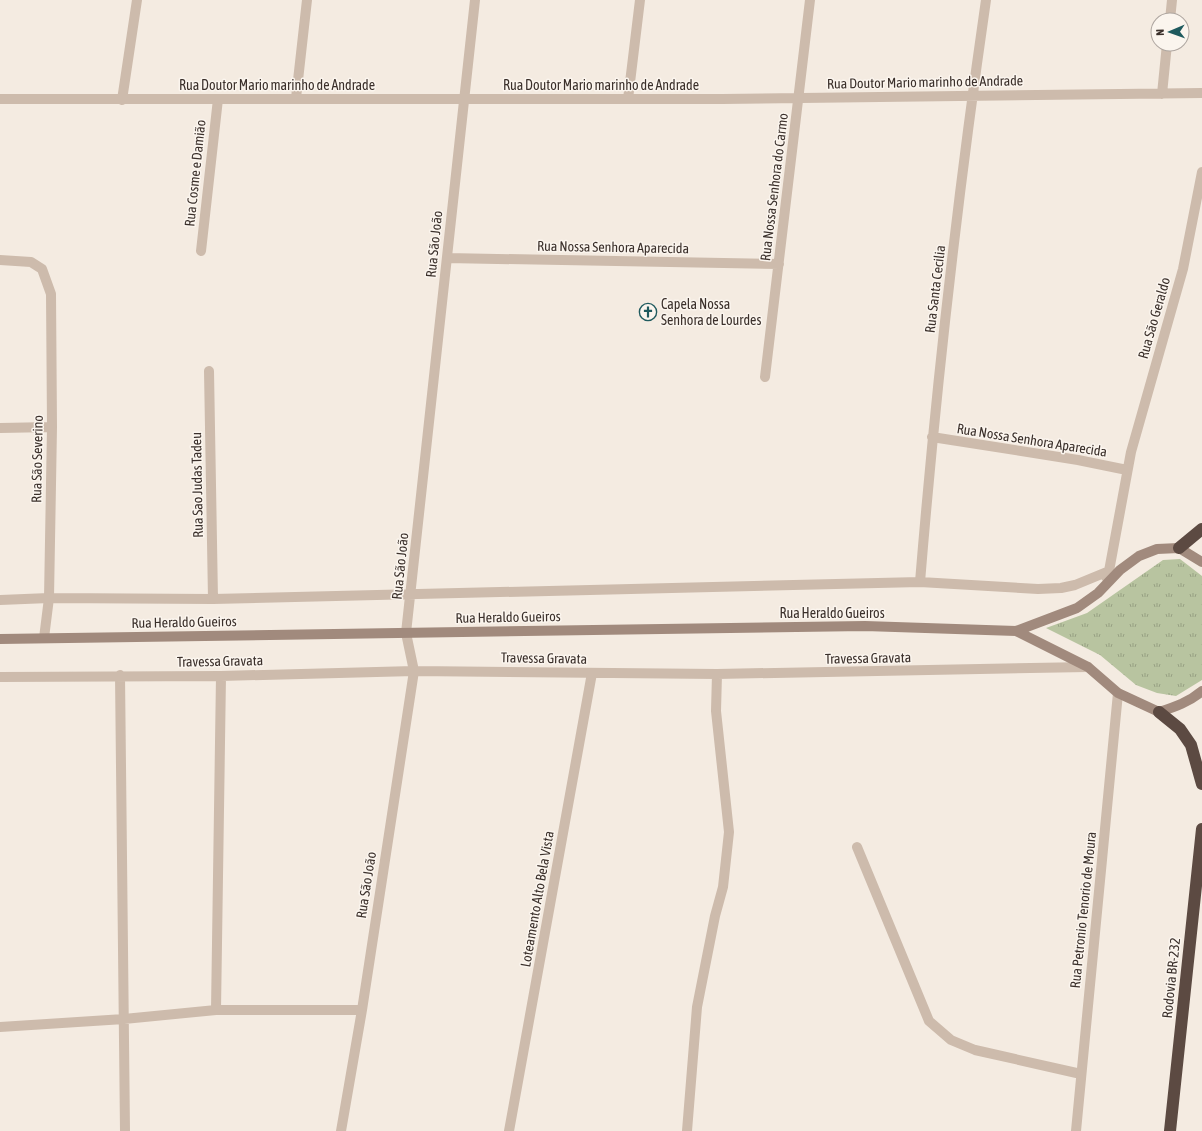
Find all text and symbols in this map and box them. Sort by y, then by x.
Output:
north arrow [1150,12,1190,52]
text: N [1154,29,1166,36]
street label: Rua Doutor Mario marinho de Andrade [827,72,1023,92]
street label: Rua Doutor Mario marinho de Andrade [179,77,375,93]
street label: Rua Doutor Mario marinho de Andrade [503,77,699,93]
street label: Rua Nossa Senhora do Carmo [757,112,791,262]
street label: Rua Cosme e Damião [181,119,209,227]
street label: Rua São João [423,210,445,278]
street label: Rua Nossa Senhora Aparecida [537,238,689,256]
street label: Rua Santa Cecilia [922,244,948,334]
street label: Rua São Geraldo [1135,275,1173,361]
place label: Capela Nossa Senhora de Lourdes [661,296,761,328]
church icon: Capela Nossa Senhora de Lourdes [638,302,658,322]
street label: Rua São Severino [28,415,46,503]
street label: Rua Nossa Senhora Aparecida [956,420,1108,460]
street label: Rua Sao Judas Tadeu [188,432,206,538]
street label: Rua São João [389,532,411,600]
street label: Rua Heraldo Gueiros [779,605,885,621]
street label: Rua Heraldo Gueiros [455,608,561,626]
street label: Rua Heraldo Gueiros [131,613,237,631]
street label: Travessa Gravata [501,649,587,667]
street label: Travessa Gravata [825,649,911,667]
street label: Travessa Gravata [177,652,263,670]
street label: Loteamento Alto Bela Vista [517,830,557,968]
street label: Rua Petronio Tenorio de Moura [1067,831,1099,989]
street label: Rua São João [353,851,379,919]
street label: Rodovia BR-232 [1159,937,1183,1019]

